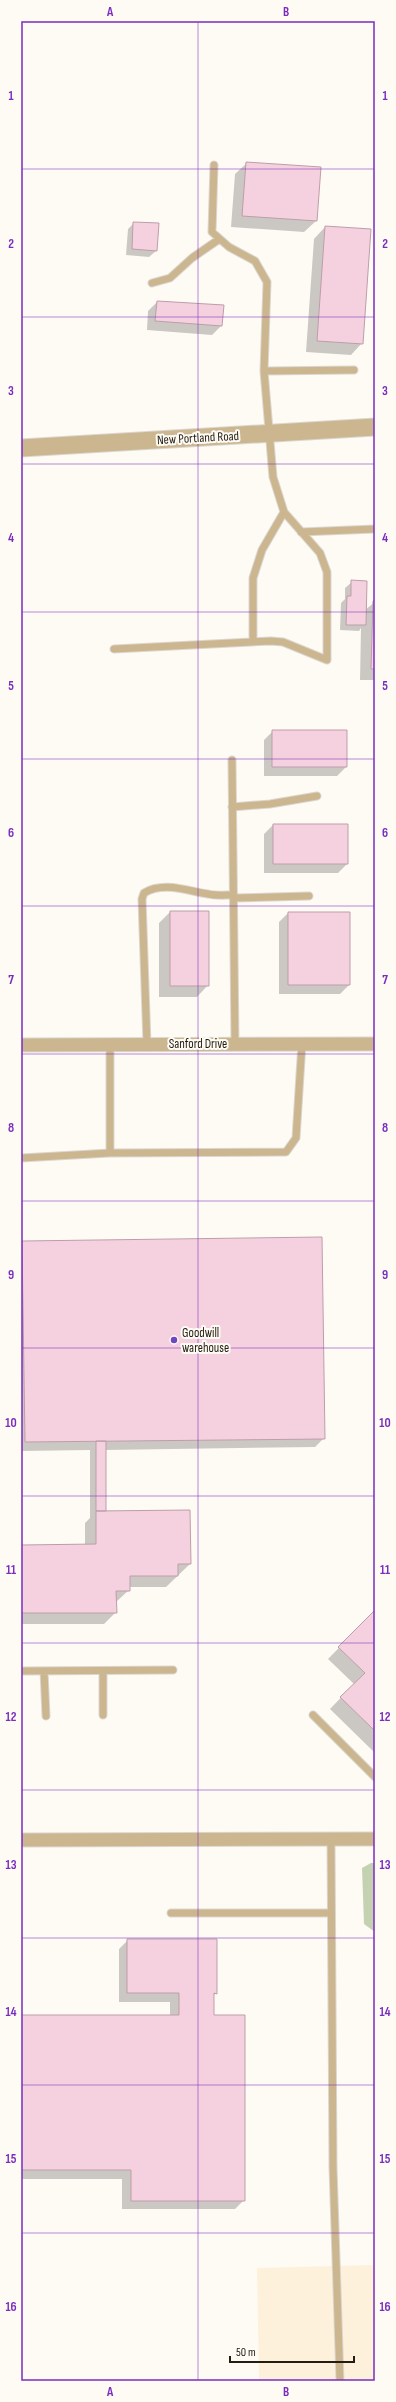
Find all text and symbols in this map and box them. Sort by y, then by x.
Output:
text: A [106,4,114,20]
text: B [283,4,289,20]
text: 1 [8,88,14,104]
text: 1 [382,88,388,104]
text: 2 [8,236,14,252]
text: 2 [382,236,388,252]
text: 3 [8,383,14,399]
text: 3 [382,383,388,399]
street label: New Portland Road [157,428,239,448]
text: 4 [8,530,14,546]
text: 4 [382,530,388,546]
text: 5 [8,678,14,694]
text: 5 [382,678,388,694]
text: 6 [8,825,14,841]
text: 6 [382,825,388,841]
text: 7 [8,972,14,988]
text: 7 [382,972,388,988]
street label: Sanford Drive [169,1036,227,1052]
text: 8 [8,1120,14,1136]
text: 8 [382,1120,388,1136]
text: 9 [8,1267,14,1283]
text: 9 [382,1267,388,1283]
place label: Goodwill warehouse [182,1325,229,1356]
marker: Goodwill warehouse [169,1335,179,1345]
text: 10 [5,1415,17,1431]
text: 10 [379,1415,391,1431]
text: 11 [6,1562,16,1578]
text: 11 [380,1562,390,1578]
text: 12 [6,1709,17,1725]
text: 12 [380,1709,391,1725]
text: 13 [6,1857,17,1873]
text: 13 [380,1857,391,1873]
text: 14 [5,2004,17,2020]
text: 14 [379,2004,391,2020]
text: 15 [6,2151,17,2167]
text: 15 [380,2151,391,2167]
text: 16 [5,2299,17,2315]
text: 16 [379,2299,391,2315]
scale bar [230,2338,354,2364]
text: 50 m [236,2345,256,2360]
text: A [106,2384,114,2400]
text: B [283,2384,289,2400]

